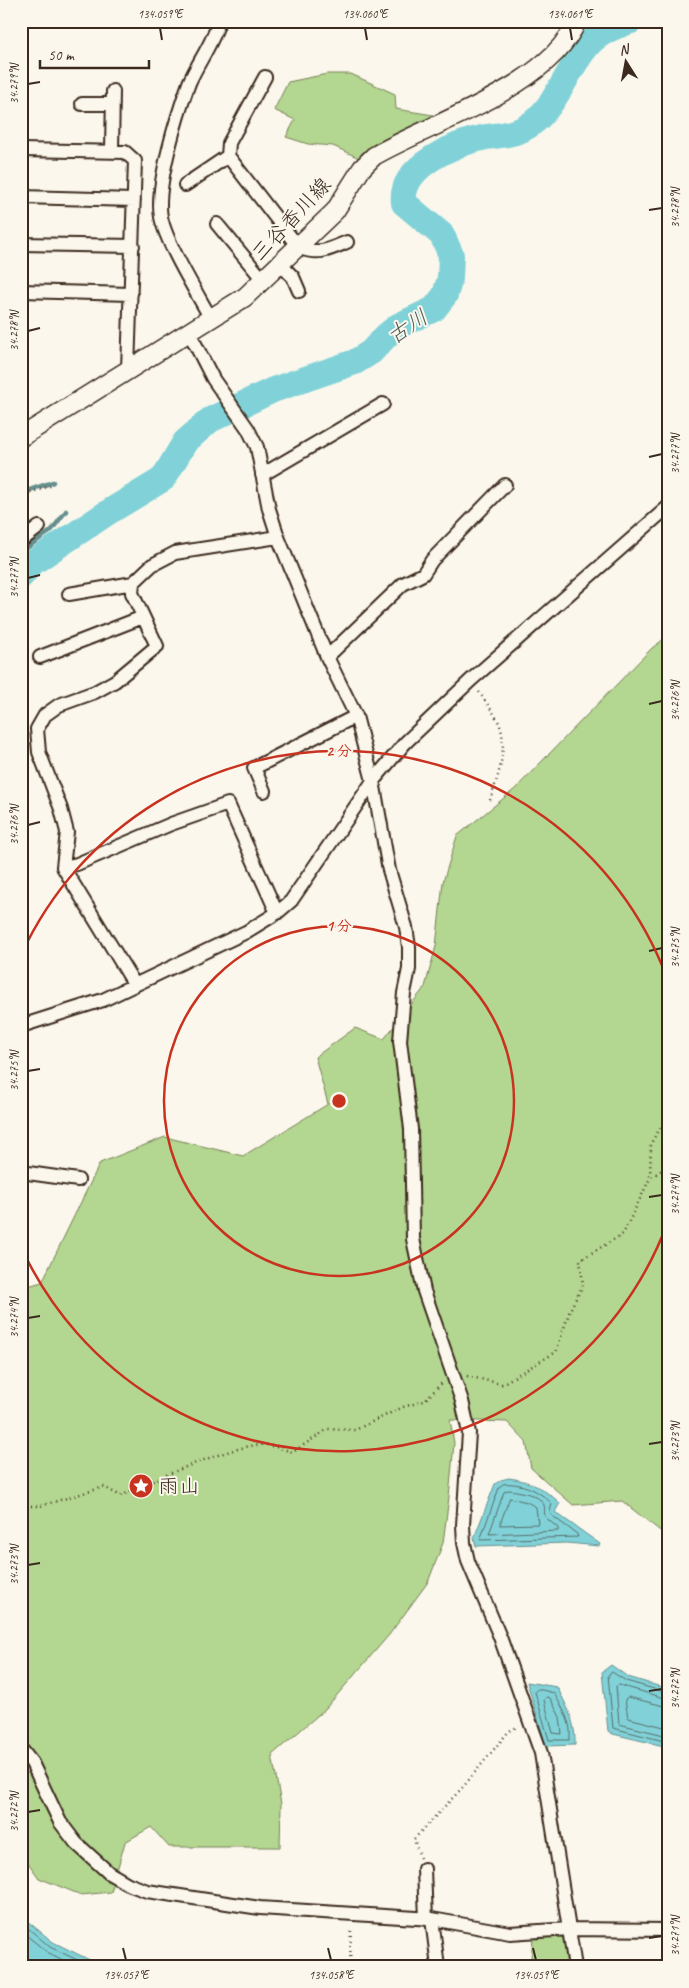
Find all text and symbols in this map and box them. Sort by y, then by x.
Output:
text: 134.059°E [138,6,184,22]
text: 134.060°E [343,6,389,22]
text: 134.061°E [548,6,594,22]
scale bar [40,38,149,70]
north arrow [602,38,652,88]
text: N [618,40,632,59]
text: 50 m [48,46,75,65]
text: 34.279°N [6,62,22,104]
street label: 三谷香川線 [246,172,336,266]
text: 34.278°N [667,186,683,228]
water label: 古川 [381,303,434,351]
text: 34.278°N [6,309,22,351]
text: 34.277°N [667,432,683,474]
text: 34.277°N [6,556,22,598]
text: 34.276°N [667,679,683,721]
text: 2 分 [326,742,352,761]
text: 34.276°N [6,803,22,845]
text: 1 分 [326,917,352,936]
text: 34.275°N [667,926,683,968]
text: 34.275°N [6,1049,22,1091]
centre of rings [330,1092,348,1110]
text: 34.274°N [667,1173,683,1215]
text: 34.274°N [6,1296,22,1338]
text: 34.273°N [667,1420,683,1462]
place icon: 雨山 [128,1473,154,1499]
place label: 雨山 [158,1473,200,1499]
text: 34.273°N [6,1543,22,1585]
text: 34.272°N [667,1667,683,1709]
text: 34.272°N [6,1790,22,1832]
text: 34.271°N [667,1914,683,1956]
text: 134.057°E [104,1967,150,1983]
text: 134.058°E [309,1967,355,1983]
text: 134.059°E [514,1967,560,1983]

